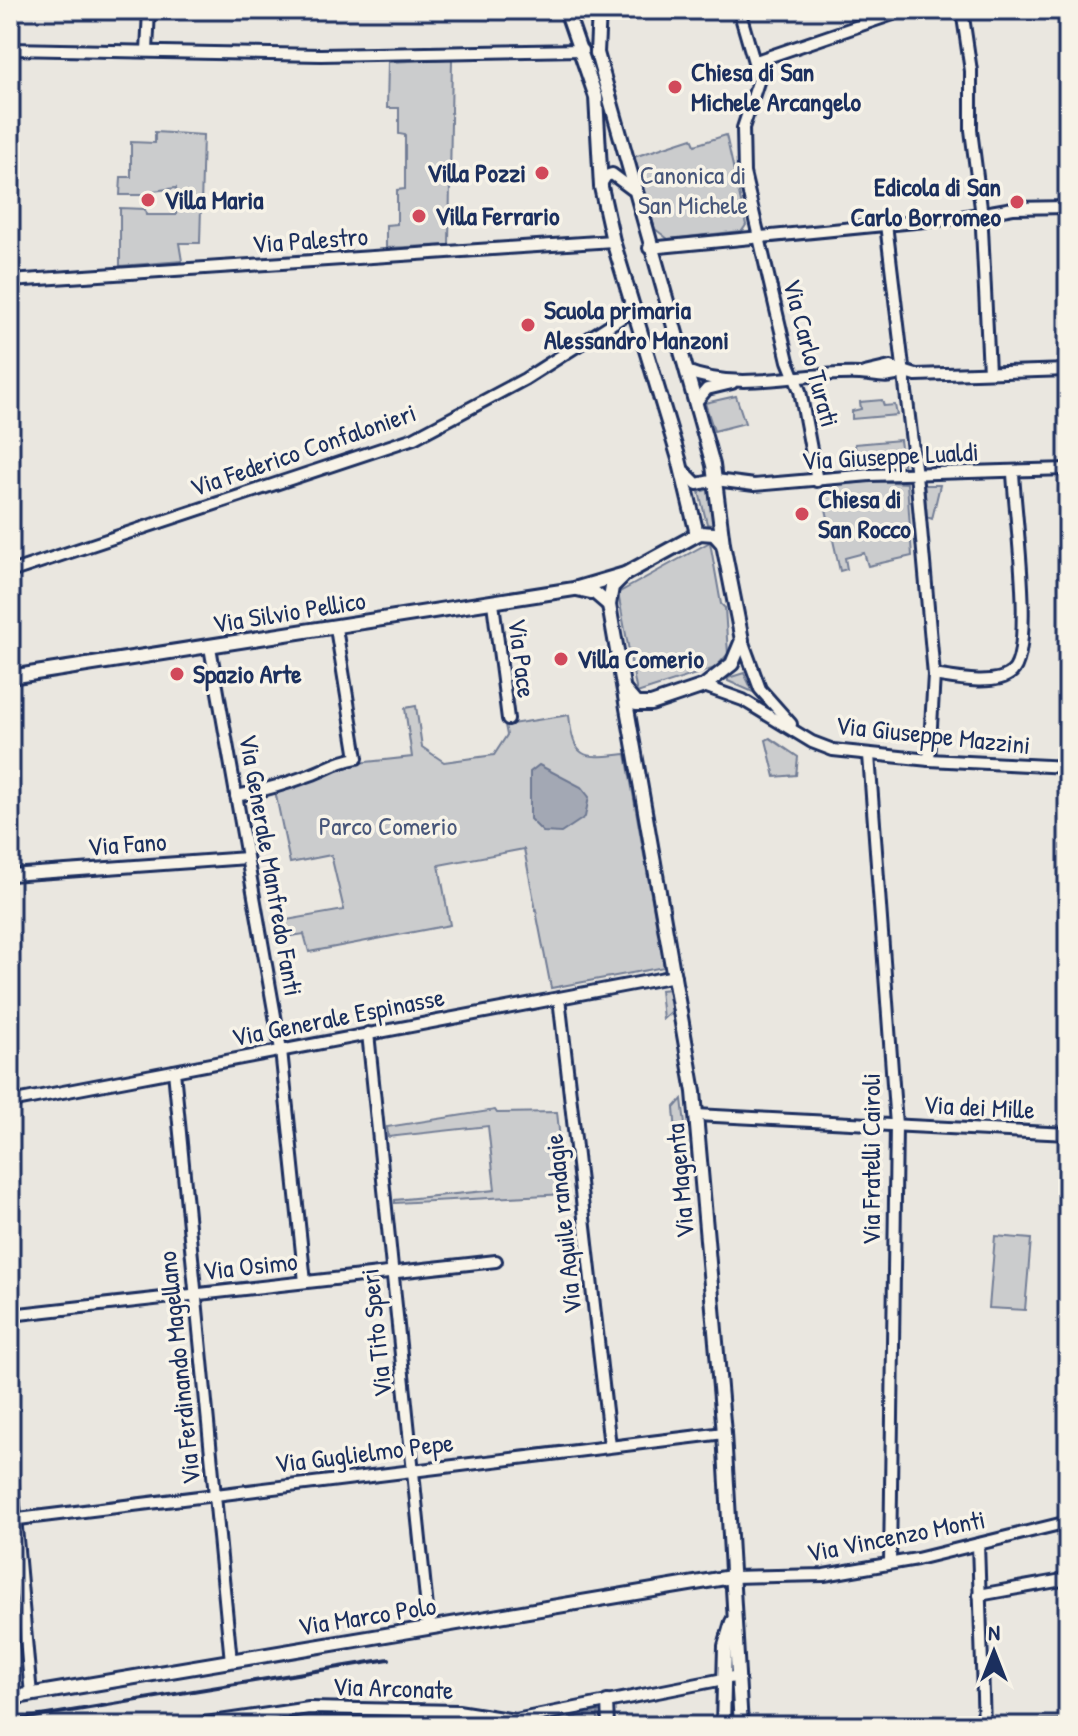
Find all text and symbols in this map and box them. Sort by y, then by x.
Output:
place label: Chiesa di San Michele Arcangelo [691,54,861,120]
marker: Chiesa di San Michele Arcangelo [666,78,684,96]
place label: Villa Pozzi [427,155,526,190]
park label: Canonica di San Michele [638,157,748,222]
marker: Villa Pozzi [533,164,551,182]
place label: Edicola di San Carlo Borromeo [851,169,1002,234]
place label: Villa Maria [164,182,264,217]
marker: Villa Maria [139,191,157,209]
marker: Edicola di San Carlo Borromeo [1008,193,1026,211]
place label: Villa Ferrario [435,198,560,233]
marker: Villa Ferrario [410,207,428,225]
street label: Via Palestro [251,218,369,261]
street label: Via Carlo Turati [775,275,848,431]
place label: Scuola primaria Alessandro Manzoni [544,292,729,357]
marker: Scuola primaria Alessandro Manzoni [519,316,537,334]
street label: Via Federico Confalonieri [185,394,420,505]
street label: Via Giuseppe Lualdi [800,433,979,478]
place label: Chiesa di San Rocco [818,481,911,546]
marker: Chiesa di San Rocco [793,505,811,523]
street label: Via Silvio Pellico [210,582,368,641]
street label: Via Pace [500,616,545,700]
place label: Villa Comerio [577,641,704,676]
marker: Villa Comerio [552,650,570,668]
place label: Spazio Arte [193,656,302,692]
marker: Spazio Arte [168,665,186,683]
street label: Via Giuseppe Mazzini [834,707,1032,762]
street label: Via Generale Manfredo Fanti [231,731,312,999]
park label: Parco Comerio [319,808,457,843]
street label: Via Fano [86,823,167,864]
street label: Via Generale Espinasse [229,979,447,1054]
street label: Via Fratelli Cairoli [853,1073,888,1245]
street label: Via dei Mille [922,1086,1036,1127]
street label: Via Magenta [657,1122,702,1240]
street label: Via Aquile randagie [536,1132,589,1316]
street label: Via Osimo [201,1243,299,1288]
street label: Via Ferdinando Magellano [149,1250,208,1486]
street label: Via Tito Speri [351,1267,400,1399]
street label: Via Guglielmo Pepe [273,1424,455,1481]
street label: Via Vincenzo Monti [804,1501,988,1570]
street label: Via Marco Polo [295,1587,438,1644]
north arrow [954,1612,1034,1692]
text: N [988,1617,1000,1647]
street label: Via Arconate [332,1668,454,1707]

